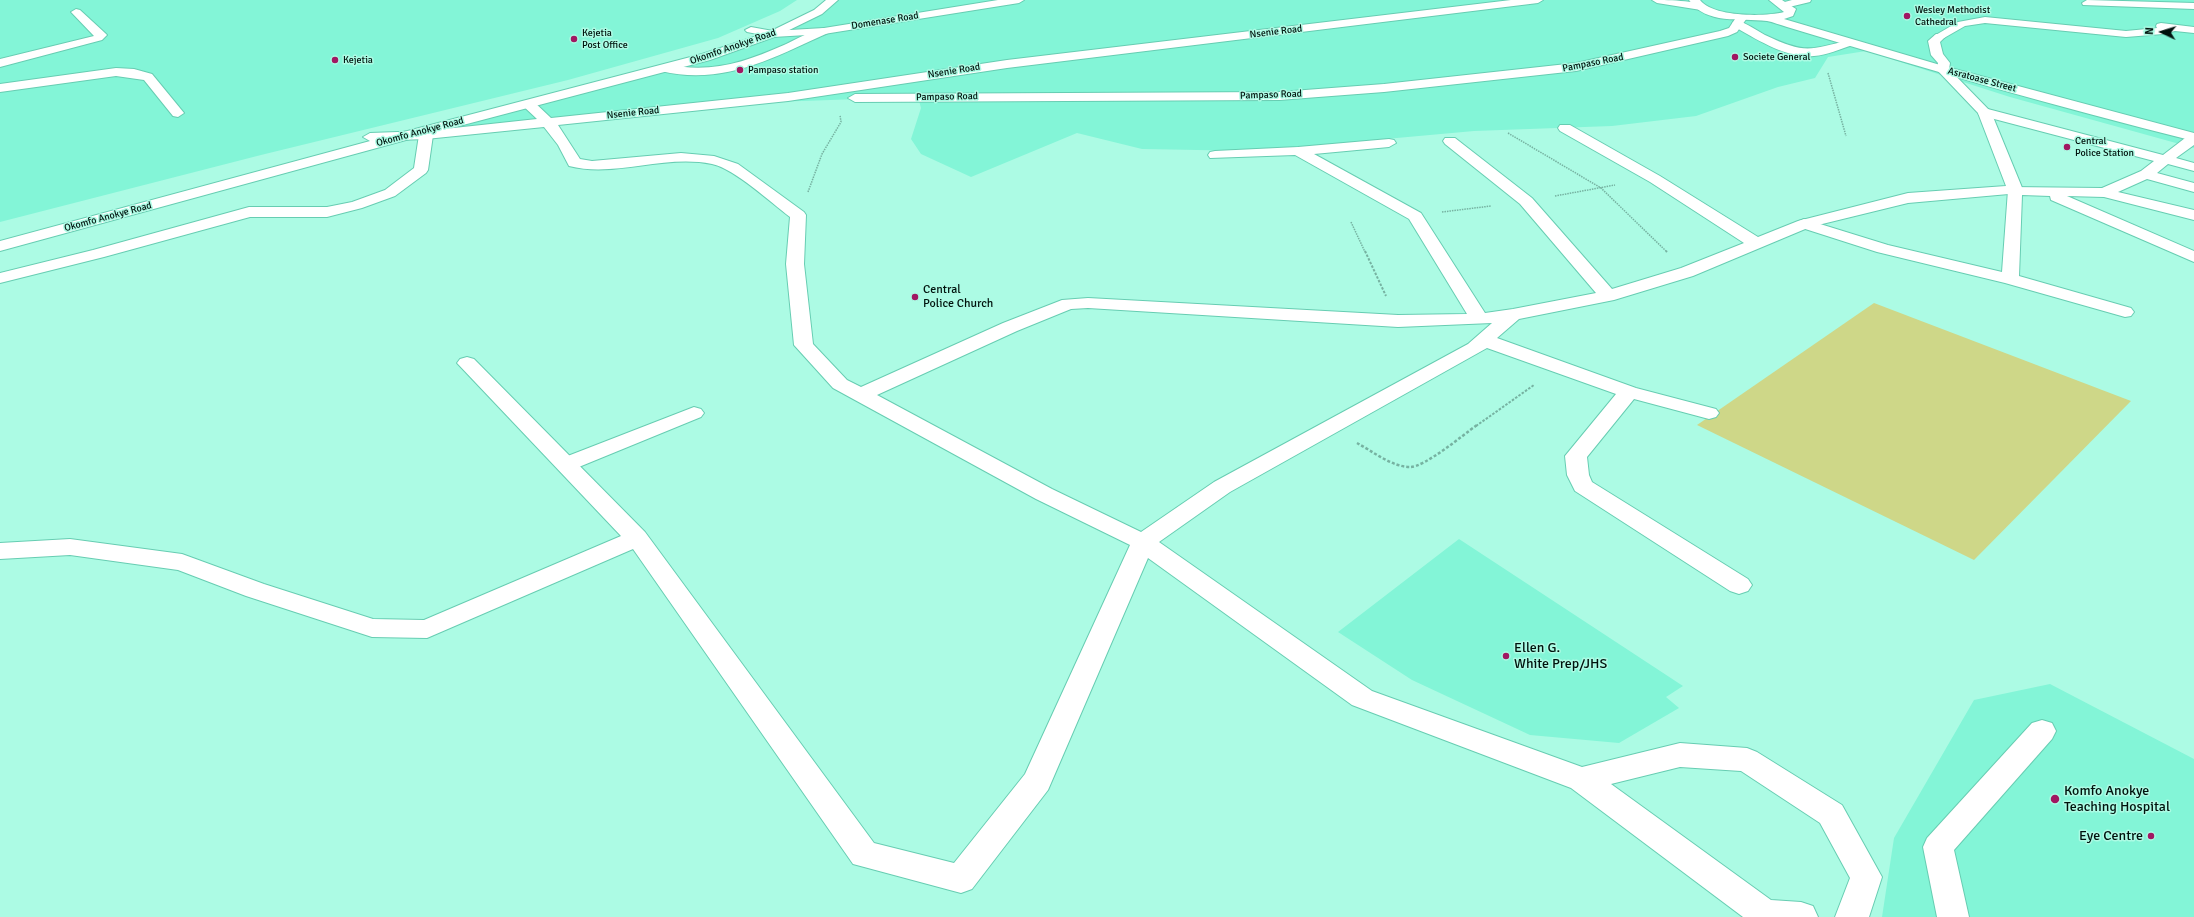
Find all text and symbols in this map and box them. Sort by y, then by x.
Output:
place label: Wesley Methodist Cathedral [1915,4,1990,28]
street label: Domenase Road [850,10,920,32]
marker: Wesley Methodist Cathedral [1902,11,1912,21]
north arrow [2142,12,2182,52]
street label: Nsenie Road [1249,23,1303,41]
place label: Kejetia Post Office [582,27,628,50]
street label: Okomfo Anokye Road [688,27,778,67]
text: N [2143,27,2156,35]
marker: Kejetia Post Office [569,34,579,44]
street label: Pampaso Road [1561,51,1625,75]
place label: Societe General [1743,51,1810,63]
marker: Societe General [1730,52,1740,62]
place label: Kejetia [343,54,373,66]
marker: Kejetia [330,55,340,65]
street label: Nsenie Road [927,61,981,81]
place label: Pampaso station [748,64,818,76]
marker: Pampaso station [735,65,745,75]
street label: Asratoase Street [1946,65,2018,95]
street label: Pampaso Road [1240,88,1302,102]
street label: Pampaso Road [916,90,978,104]
street label: Nsenie Road [606,104,660,122]
street label: Okomfo Anokye Road [375,115,465,149]
place label: Central Police Station [2075,135,2134,158]
marker: Central Police Station [2062,142,2072,152]
street label: Okomfo Anokye Road [63,200,153,234]
place label: Central Police Church [923,283,993,311]
marker: Central Police Church [910,292,920,302]
place label: Ellen G. White Prep/JHS [1514,640,1607,672]
marker: Ellen G. White Prep/JHS [1501,651,1511,661]
place label: Komfo Anokye Teaching Hospital [2064,783,2170,816]
marker: Komfo Anokye Teaching Hospital [2049,793,2061,805]
place label: Eye Centre [2079,828,2143,844]
marker: Eye Centre [2146,831,2156,841]

